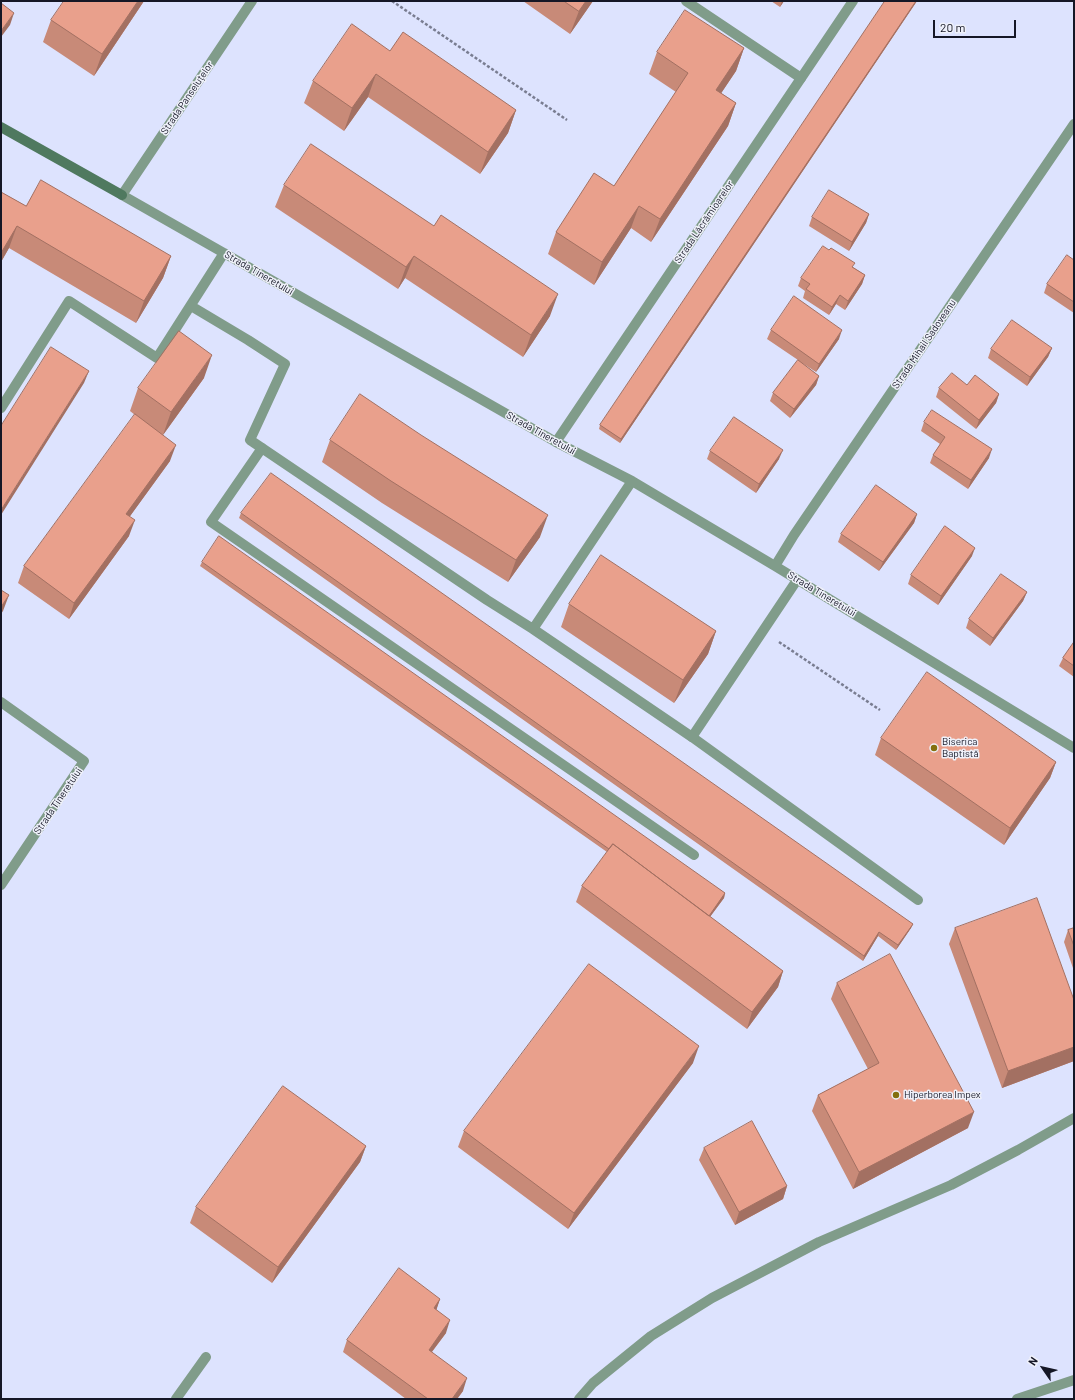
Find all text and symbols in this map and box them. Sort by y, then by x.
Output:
scale bar [935,12,1018,38]
text: 20 m [940,20,966,34]
street label: Strada Panseluțelor [158,59,216,137]
street label: Strada Lăcrămioarelor [672,178,736,266]
street label: Strada Tineretului [222,248,296,298]
street label: Strada Mihail Sadoveanu [890,297,958,391]
street label: Strada Tineretului [504,409,578,457]
street label: Strada Tineretului [786,569,858,619]
place label: Biserica Baptistă [942,736,979,760]
marker: Biserica Baptistă [929,743,939,753]
street label: Strada Tineretului [31,765,85,837]
place label: Hiperborea Impex [904,1089,981,1101]
marker: Hiperborea Impex [891,1090,901,1100]
north arrow [1023,1348,1063,1388]
text: N [1025,1354,1040,1368]

